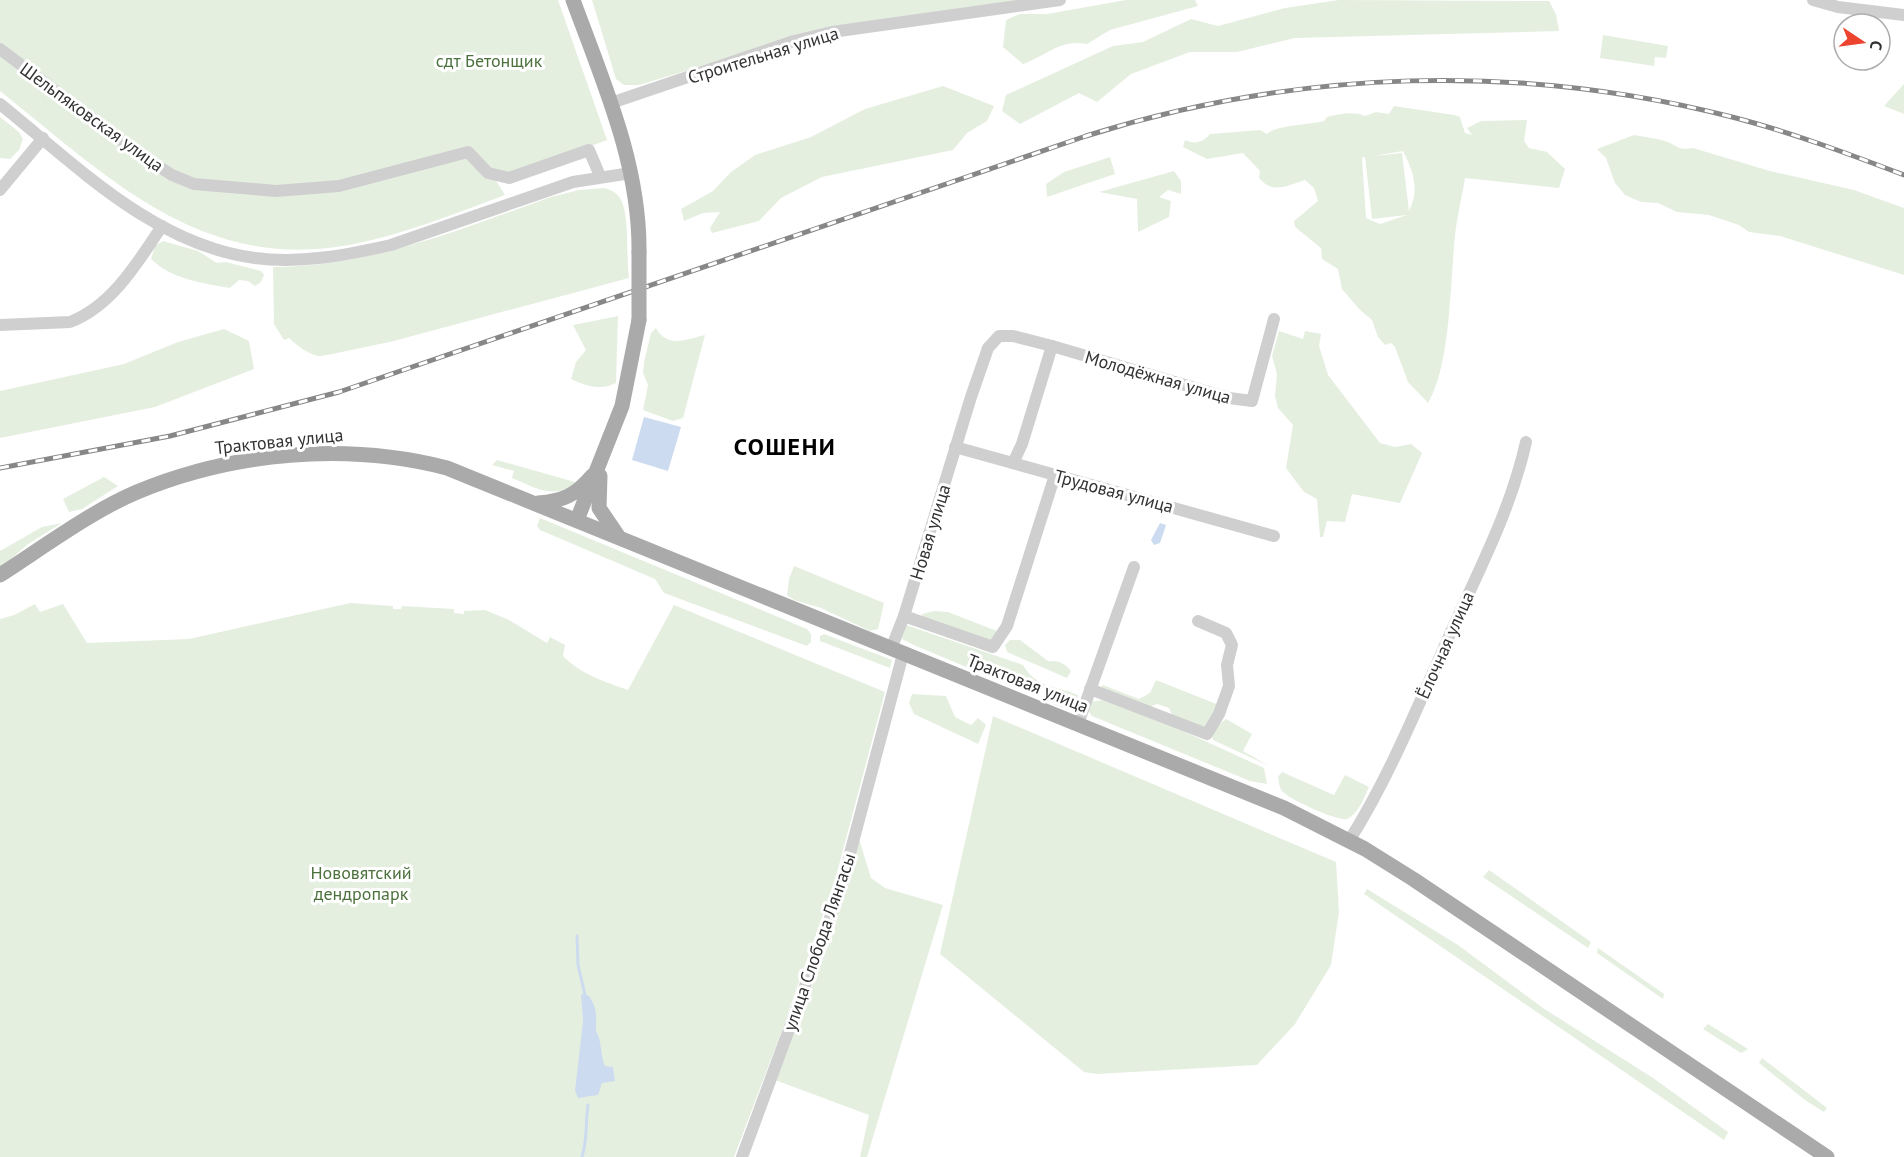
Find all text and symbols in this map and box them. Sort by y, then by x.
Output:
north arrow [1832,12,1892,72]
street label: Строительная улица [685,21,841,89]
text: С [1866,39,1887,52]
park label: сдт Бетонщик [436,49,543,72]
street label: Шельпяковская улица [16,57,168,177]
street label: Молодёжная улица [1082,345,1234,409]
street label: Трактовая улица [214,423,344,459]
district label: СОШЕНИ [734,431,836,462]
street label: Трудовая улица [1052,464,1176,518]
street label: Новая улица [905,481,955,583]
street label: Ёлочная улица [1411,588,1479,702]
street label: Трактовая улица [964,648,1092,718]
street label: улица Слобода Лянгасы [778,850,860,1034]
park label: Нововятский дендропарк [310,861,412,905]

